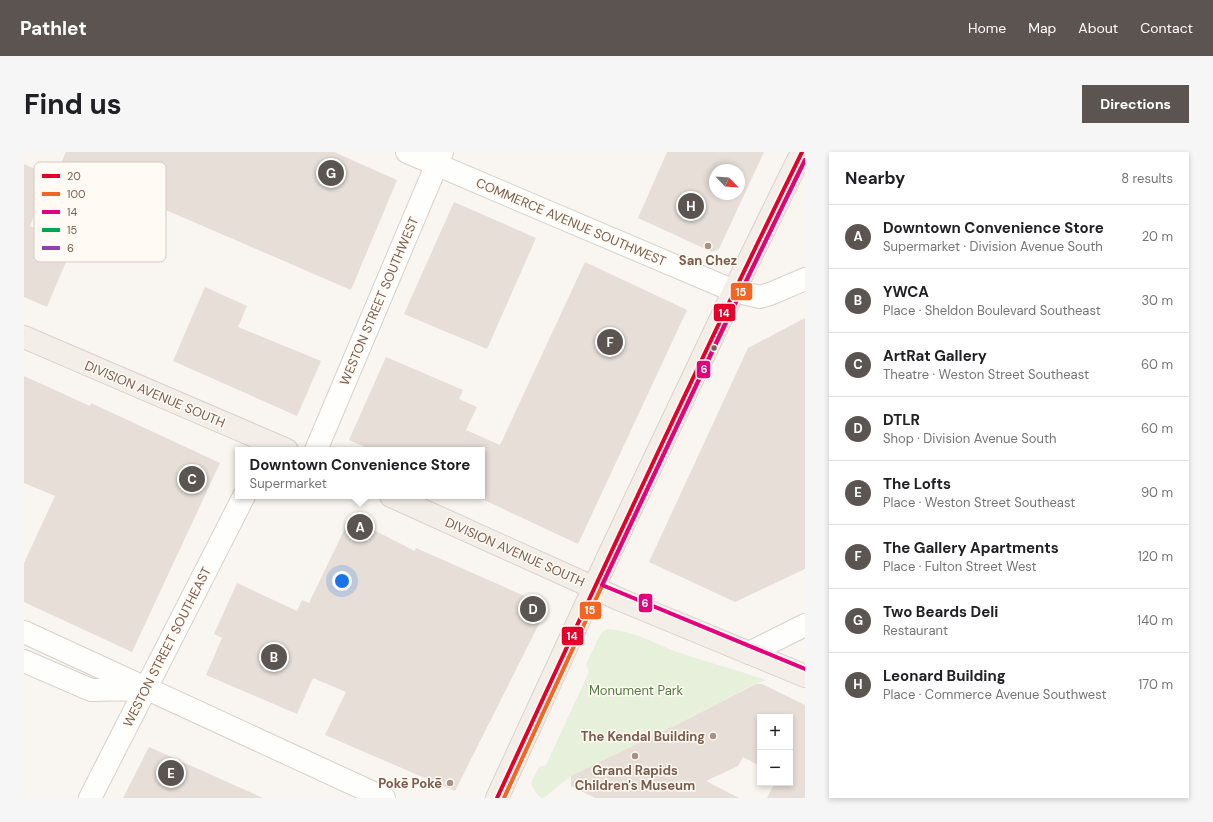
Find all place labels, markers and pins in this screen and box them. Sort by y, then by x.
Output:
pin: G [318,158,344,188]
pin: H [678,191,704,221]
marker: San Chez [703,241,713,251]
place label: San Chez [679,252,737,269]
pin: F [597,327,623,357]
unlabelled marker [709,343,719,353]
pin: C [179,464,205,494]
pin: A [347,512,373,542]
pin: D [520,594,546,624]
pin: B [261,642,287,672]
place label: The Kendal Building [581,728,705,745]
marker: The Kendal Building [708,731,718,741]
marker: Grand Rapids Children's Museum [630,751,640,761]
pin: E [158,758,184,788]
place label: Grand Rapids Children's Museum [575,762,695,794]
place label: Pokē Pokē [378,775,442,792]
marker: Pokē Pokē [445,778,455,788]

